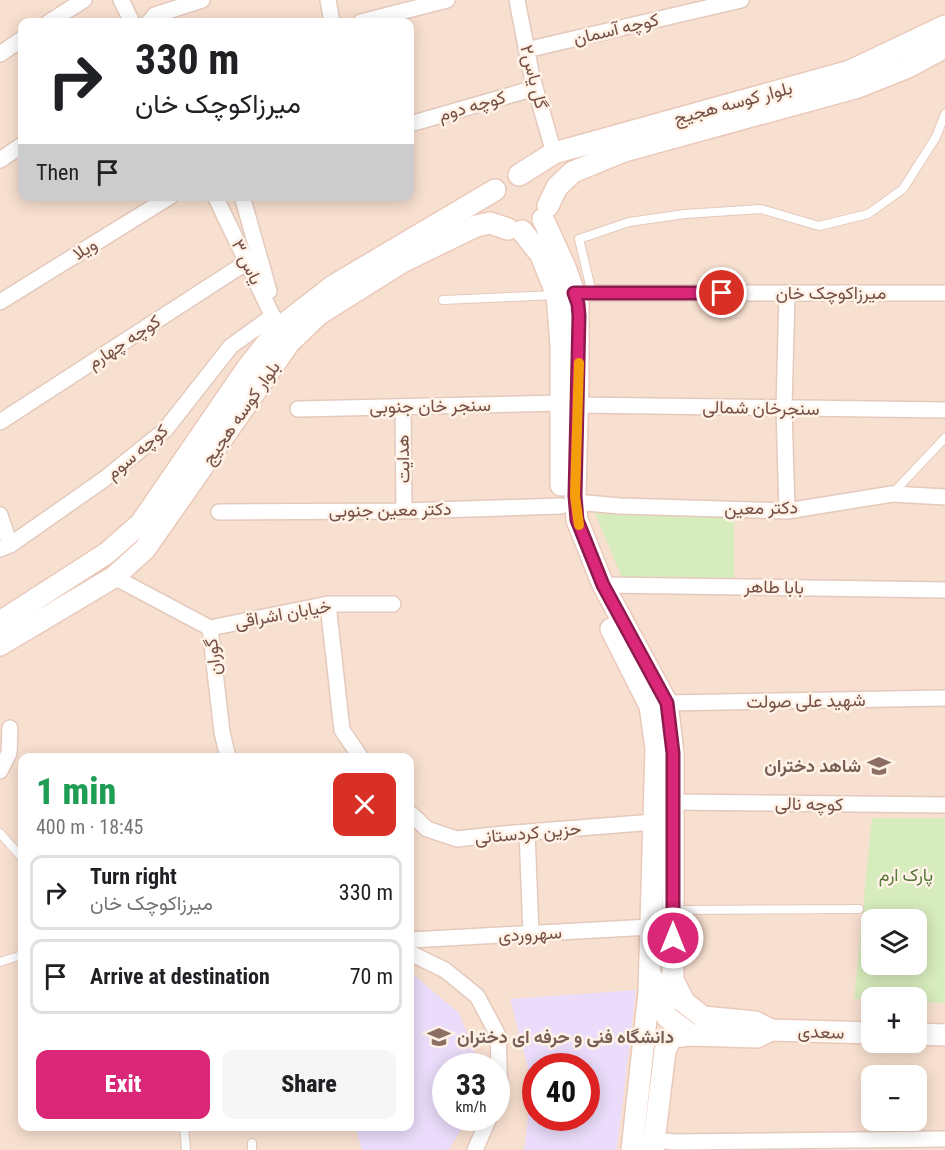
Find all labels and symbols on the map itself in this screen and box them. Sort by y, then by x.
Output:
street label: کوچه آسمان [571,8,661,50]
street label: گل یاس۲ [515,43,553,111]
street label: بلوار کوسه هجیج [671,77,795,130]
street label: کوچه دوم [436,86,508,127]
street label: ویلا [69,233,101,265]
street label: یاس ۳ [227,236,267,288]
pin [696,267,747,318]
street label: میرزاکوچک خان [776,282,886,305]
street label: کوچه چهارم [83,310,165,375]
street label: بلوار کوسه هجیج [197,357,286,470]
street label: سنجر خان جنوبی [369,394,491,418]
street label: سنجرخان شمالی [702,396,820,420]
street label: کوچه سوم [101,420,173,485]
street label: هدایت [392,435,413,483]
street label: دکتر معین [724,496,798,520]
street label: دکتر معین جنوبی [328,498,452,522]
street label: بابا طاهر [743,575,804,599]
street label: خیابان اشراقی [233,595,333,633]
street label: گوران [200,637,226,677]
street label: شهید علی صولت [746,689,866,713]
school or university icon: شاهد دختران [866,753,892,779]
place label: شاهد دختران [764,755,861,777]
street label: کوچه نالی [775,792,843,817]
street label: حزین کردستانی [474,817,582,849]
park label: پارک ارم [879,864,933,887]
position arrow [641,906,705,970]
street label: سهروردی [498,921,562,947]
street label: سعدی [797,1020,845,1044]
school or university icon: دانشگاه فنی و حرفه ای دختران [426,1024,452,1050]
place label: دانشگاه فنی و حرفه ای دختران [457,1026,674,1048]
speed limit sign: 40 [522,1053,600,1131]

